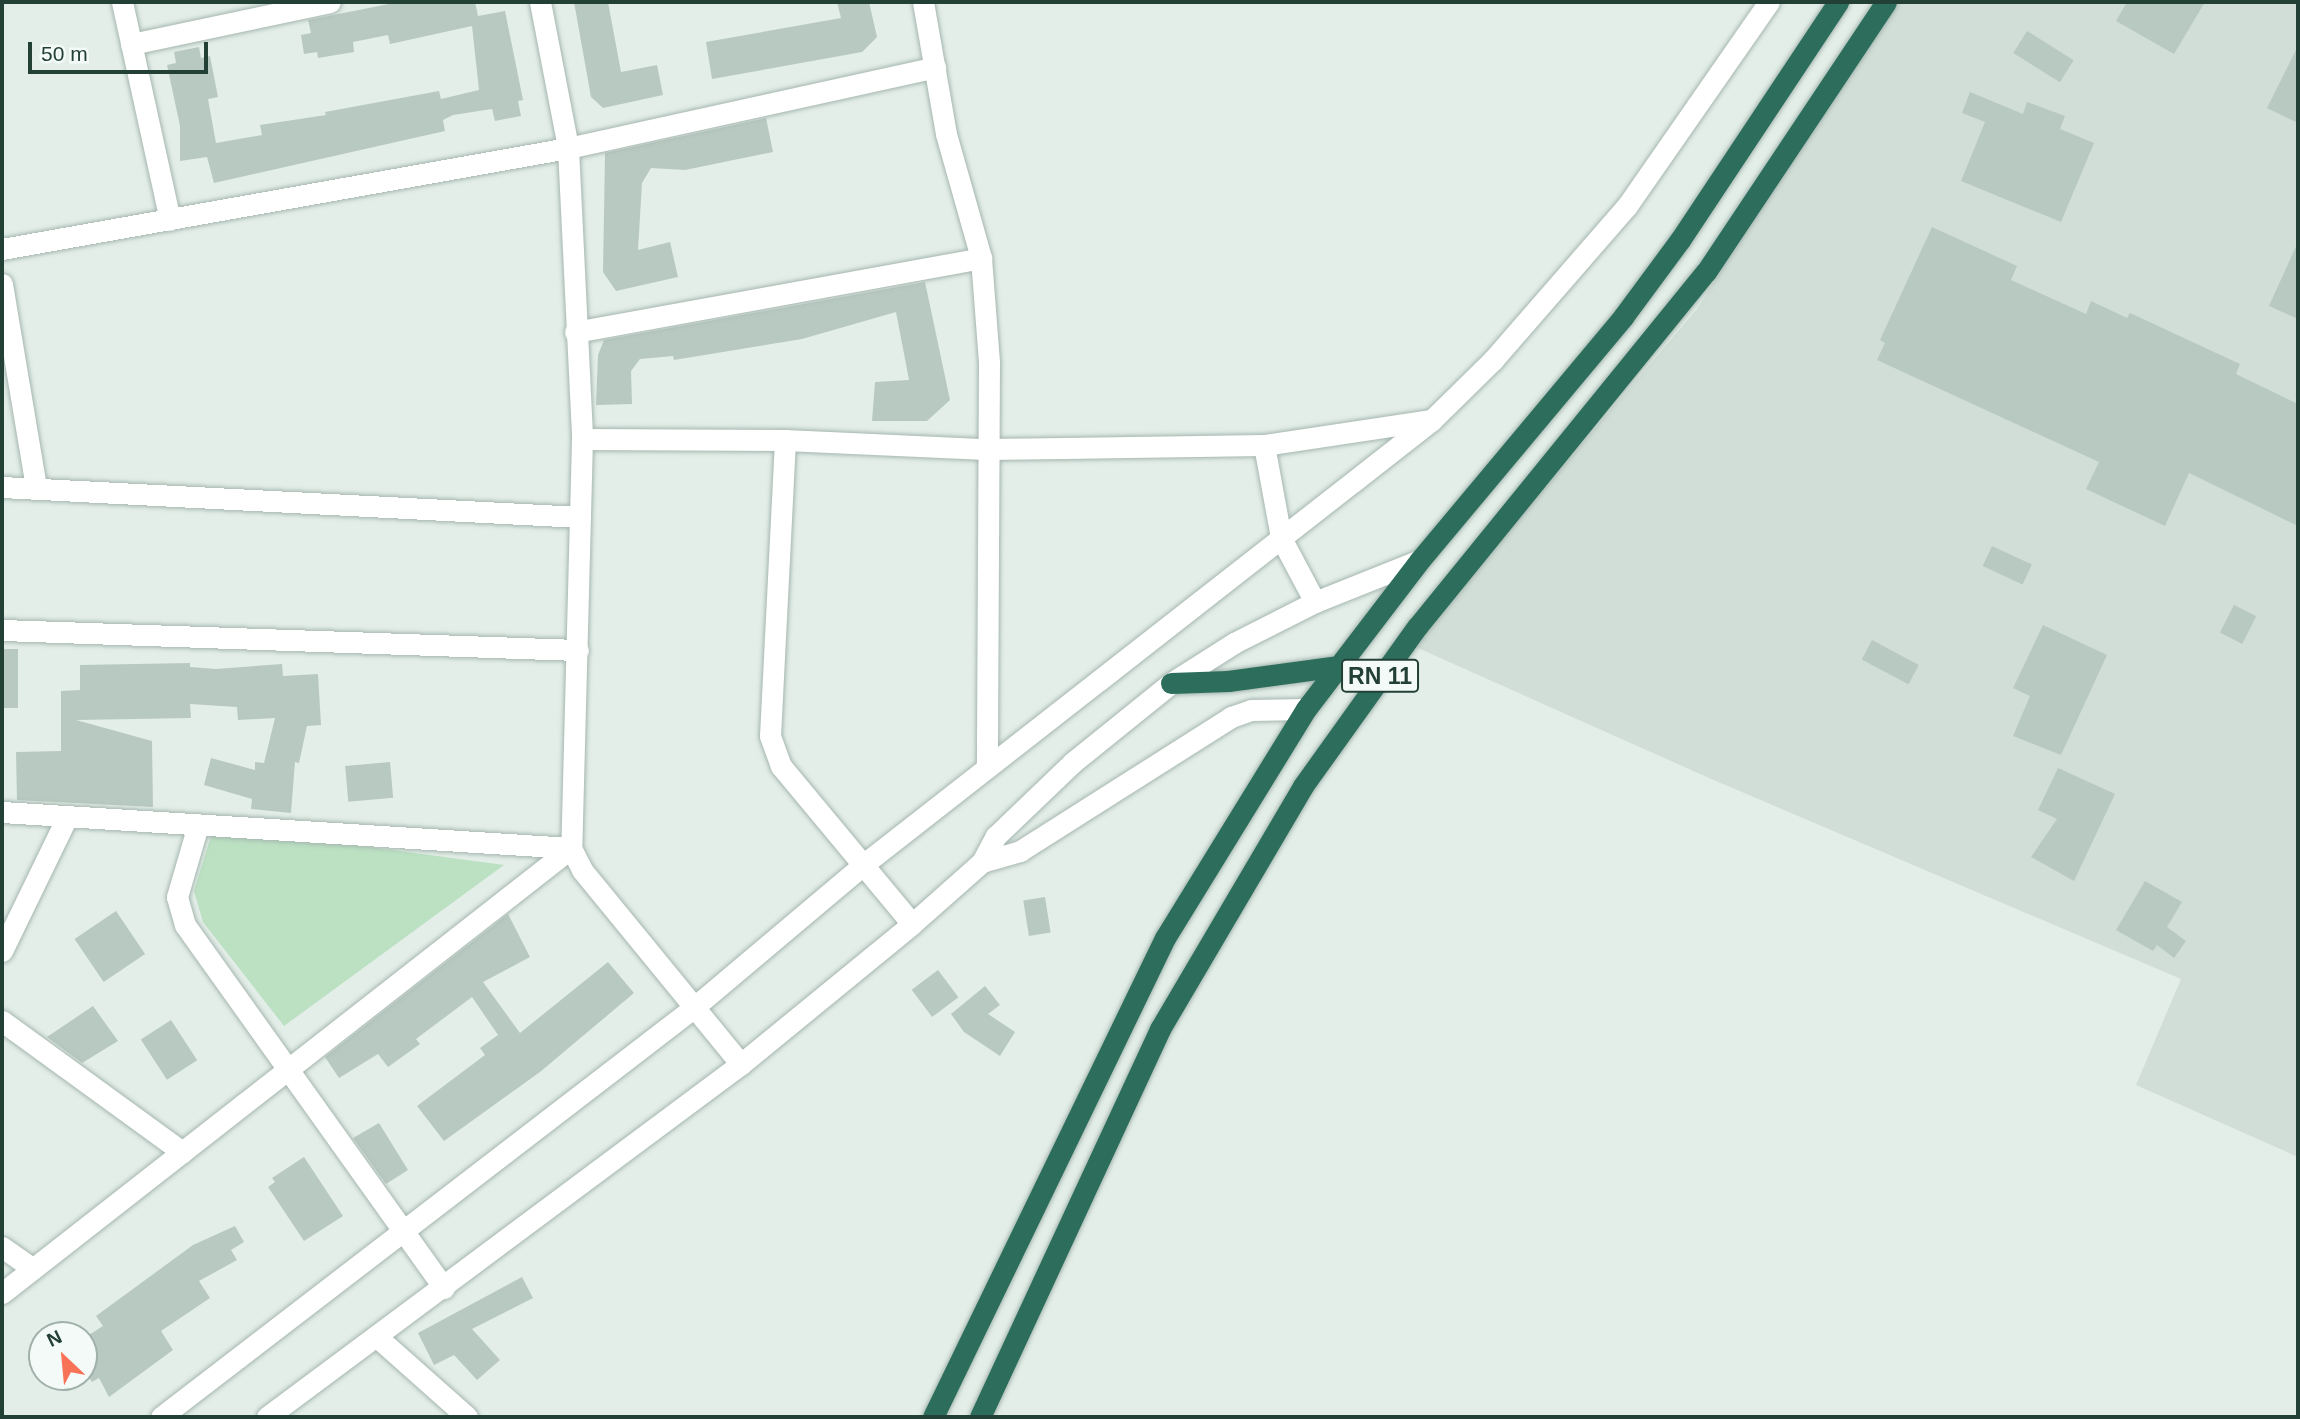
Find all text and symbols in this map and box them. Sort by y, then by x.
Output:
scale bar [32,28,212,72]
text: 50 m [41,42,88,65]
road number: RN 11 [1340,656,1420,696]
north arrow [28,1321,98,1391]
text: N [44,1326,65,1351]

